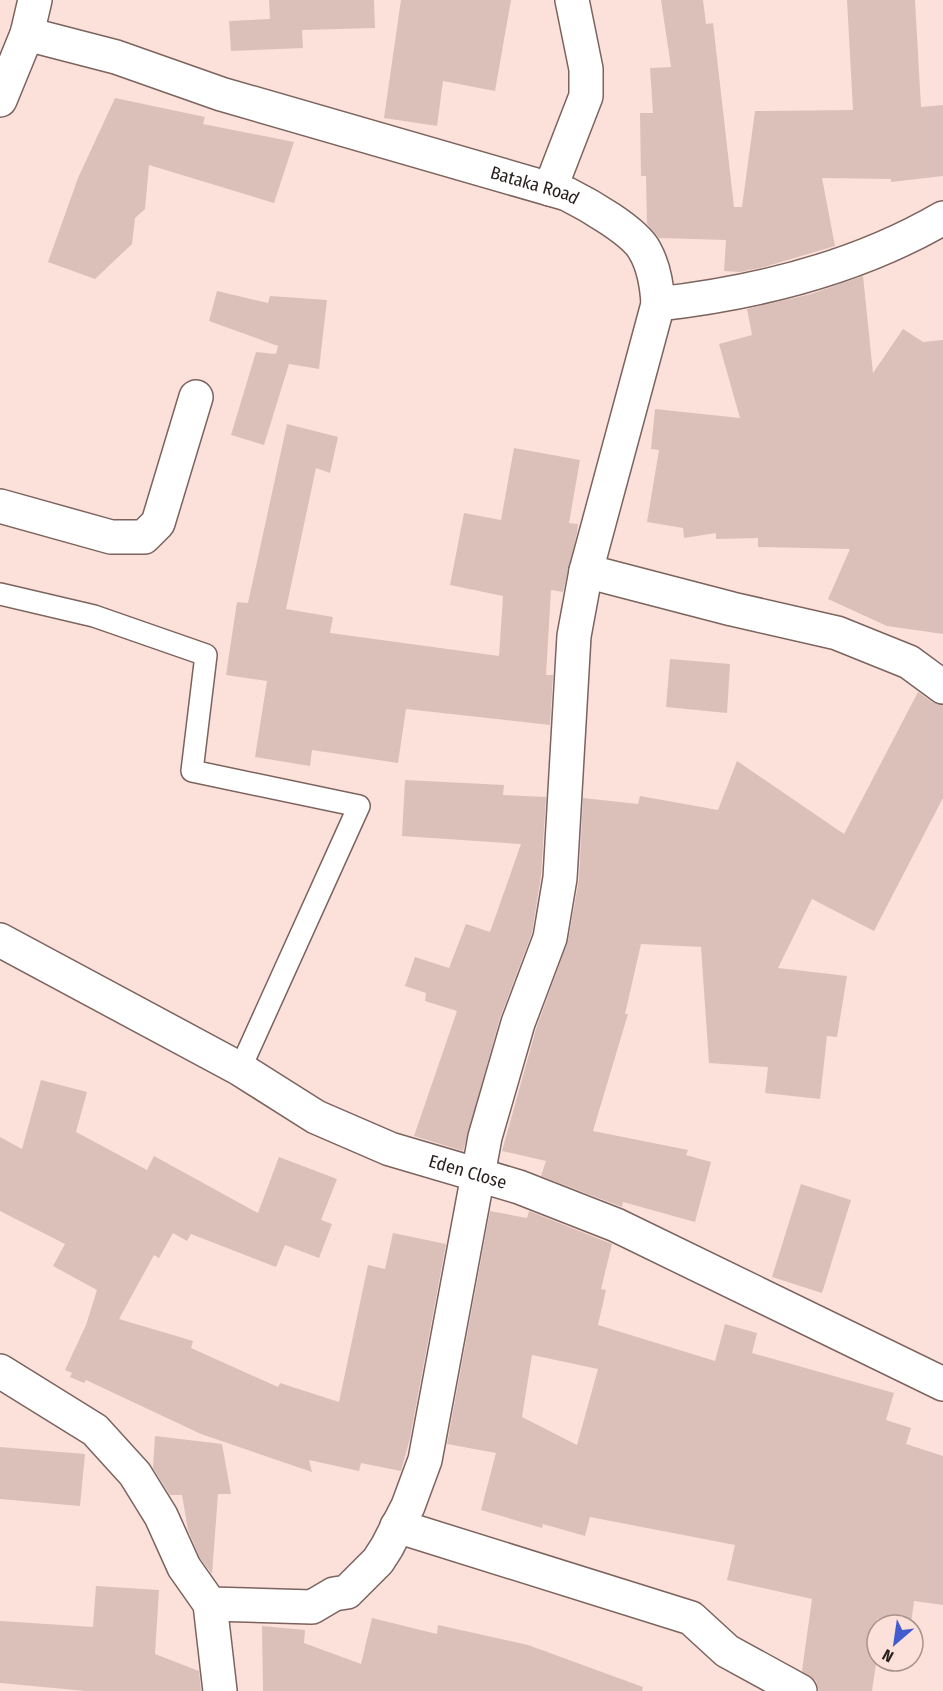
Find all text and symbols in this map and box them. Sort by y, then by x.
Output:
street label: Bataka Road [488,161,583,209]
street label: Eden Close [426,1150,509,1194]
north arrow [865,1613,925,1673]
text: N [879,1645,897,1666]

